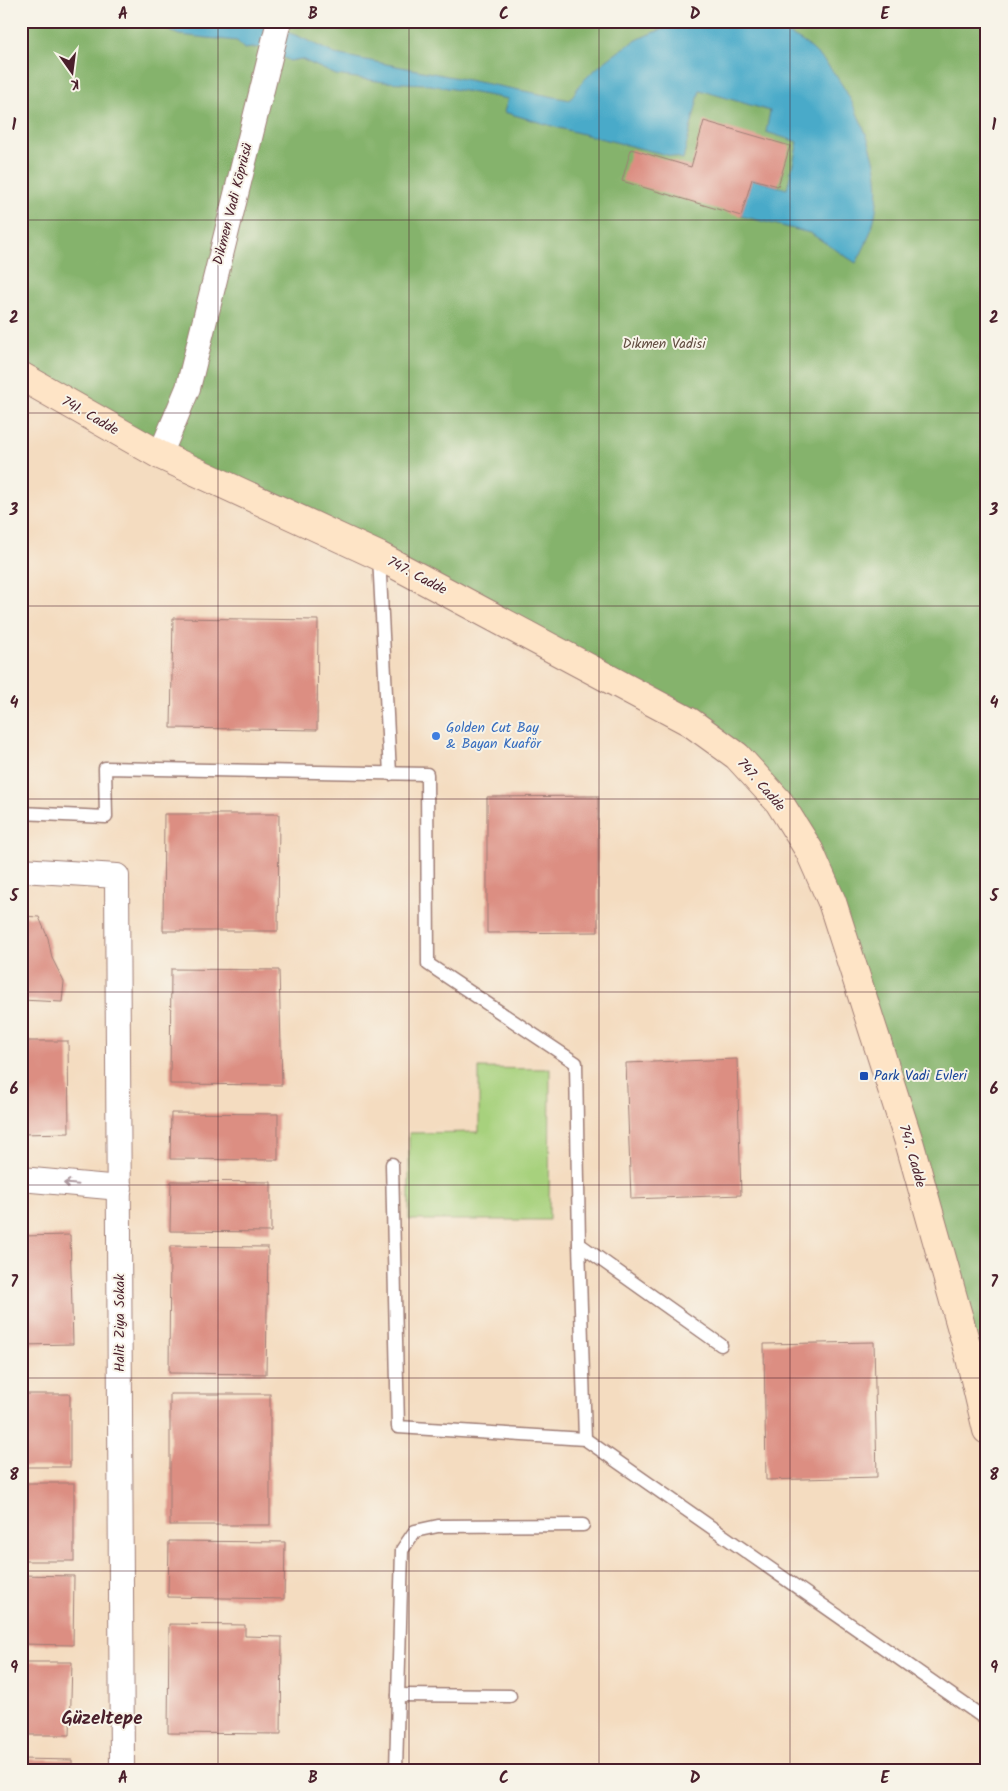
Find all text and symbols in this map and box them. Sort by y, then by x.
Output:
text: A [118,2,128,27]
text: B [308,2,318,27]
text: C [499,2,509,27]
text: D [690,2,701,27]
text: E [881,2,891,27]
north arrow [48,48,98,98]
text: K [68,72,82,95]
text: 1 [12,113,17,138]
text: 1 [992,113,997,138]
street label: Dikmen Vadi Köprüsü [207,141,259,267]
text: 2 [9,306,19,331]
text: 2 [989,306,999,331]
park label: Dikmen Vadisi [622,333,706,355]
street label: 741. Cadde [57,391,123,442]
text: 3 [9,498,19,523]
text: 3 [989,498,999,523]
street label: 747. Cadde [383,551,451,601]
text: 4 [10,691,19,716]
text: 4 [990,691,999,716]
place label: Golden Cut Bay & Bayan Kuaför [446,717,542,755]
marker: Golden Cut Bay & Bayan Kuaför [430,730,442,742]
street label: 747. Cadde [731,753,791,817]
text: 5 [9,884,20,909]
text: 5 [989,884,1000,909]
place label: Park Vadi Evleri [874,1065,967,1087]
marker: Park Vadi Evleri [858,1070,870,1082]
text: 6 [10,1077,19,1102]
text: 6 [990,1077,999,1102]
street label: 747. Cadde [892,1122,932,1191]
one-way arrow [63,1179,79,1188]
text: 7 [10,1270,18,1295]
text: 7 [990,1270,998,1295]
street label: Halit Ziya Sokak [109,1274,131,1372]
text: 8 [9,1463,19,1488]
text: 8 [989,1463,999,1488]
text: 9 [10,1656,18,1681]
text: 9 [990,1656,998,1681]
district label: Güzeltepe [61,1704,143,1734]
text: A [118,1766,128,1791]
text: B [308,1766,318,1791]
text: C [499,1766,509,1791]
text: D [690,1766,701,1791]
text: E [881,1766,891,1791]

